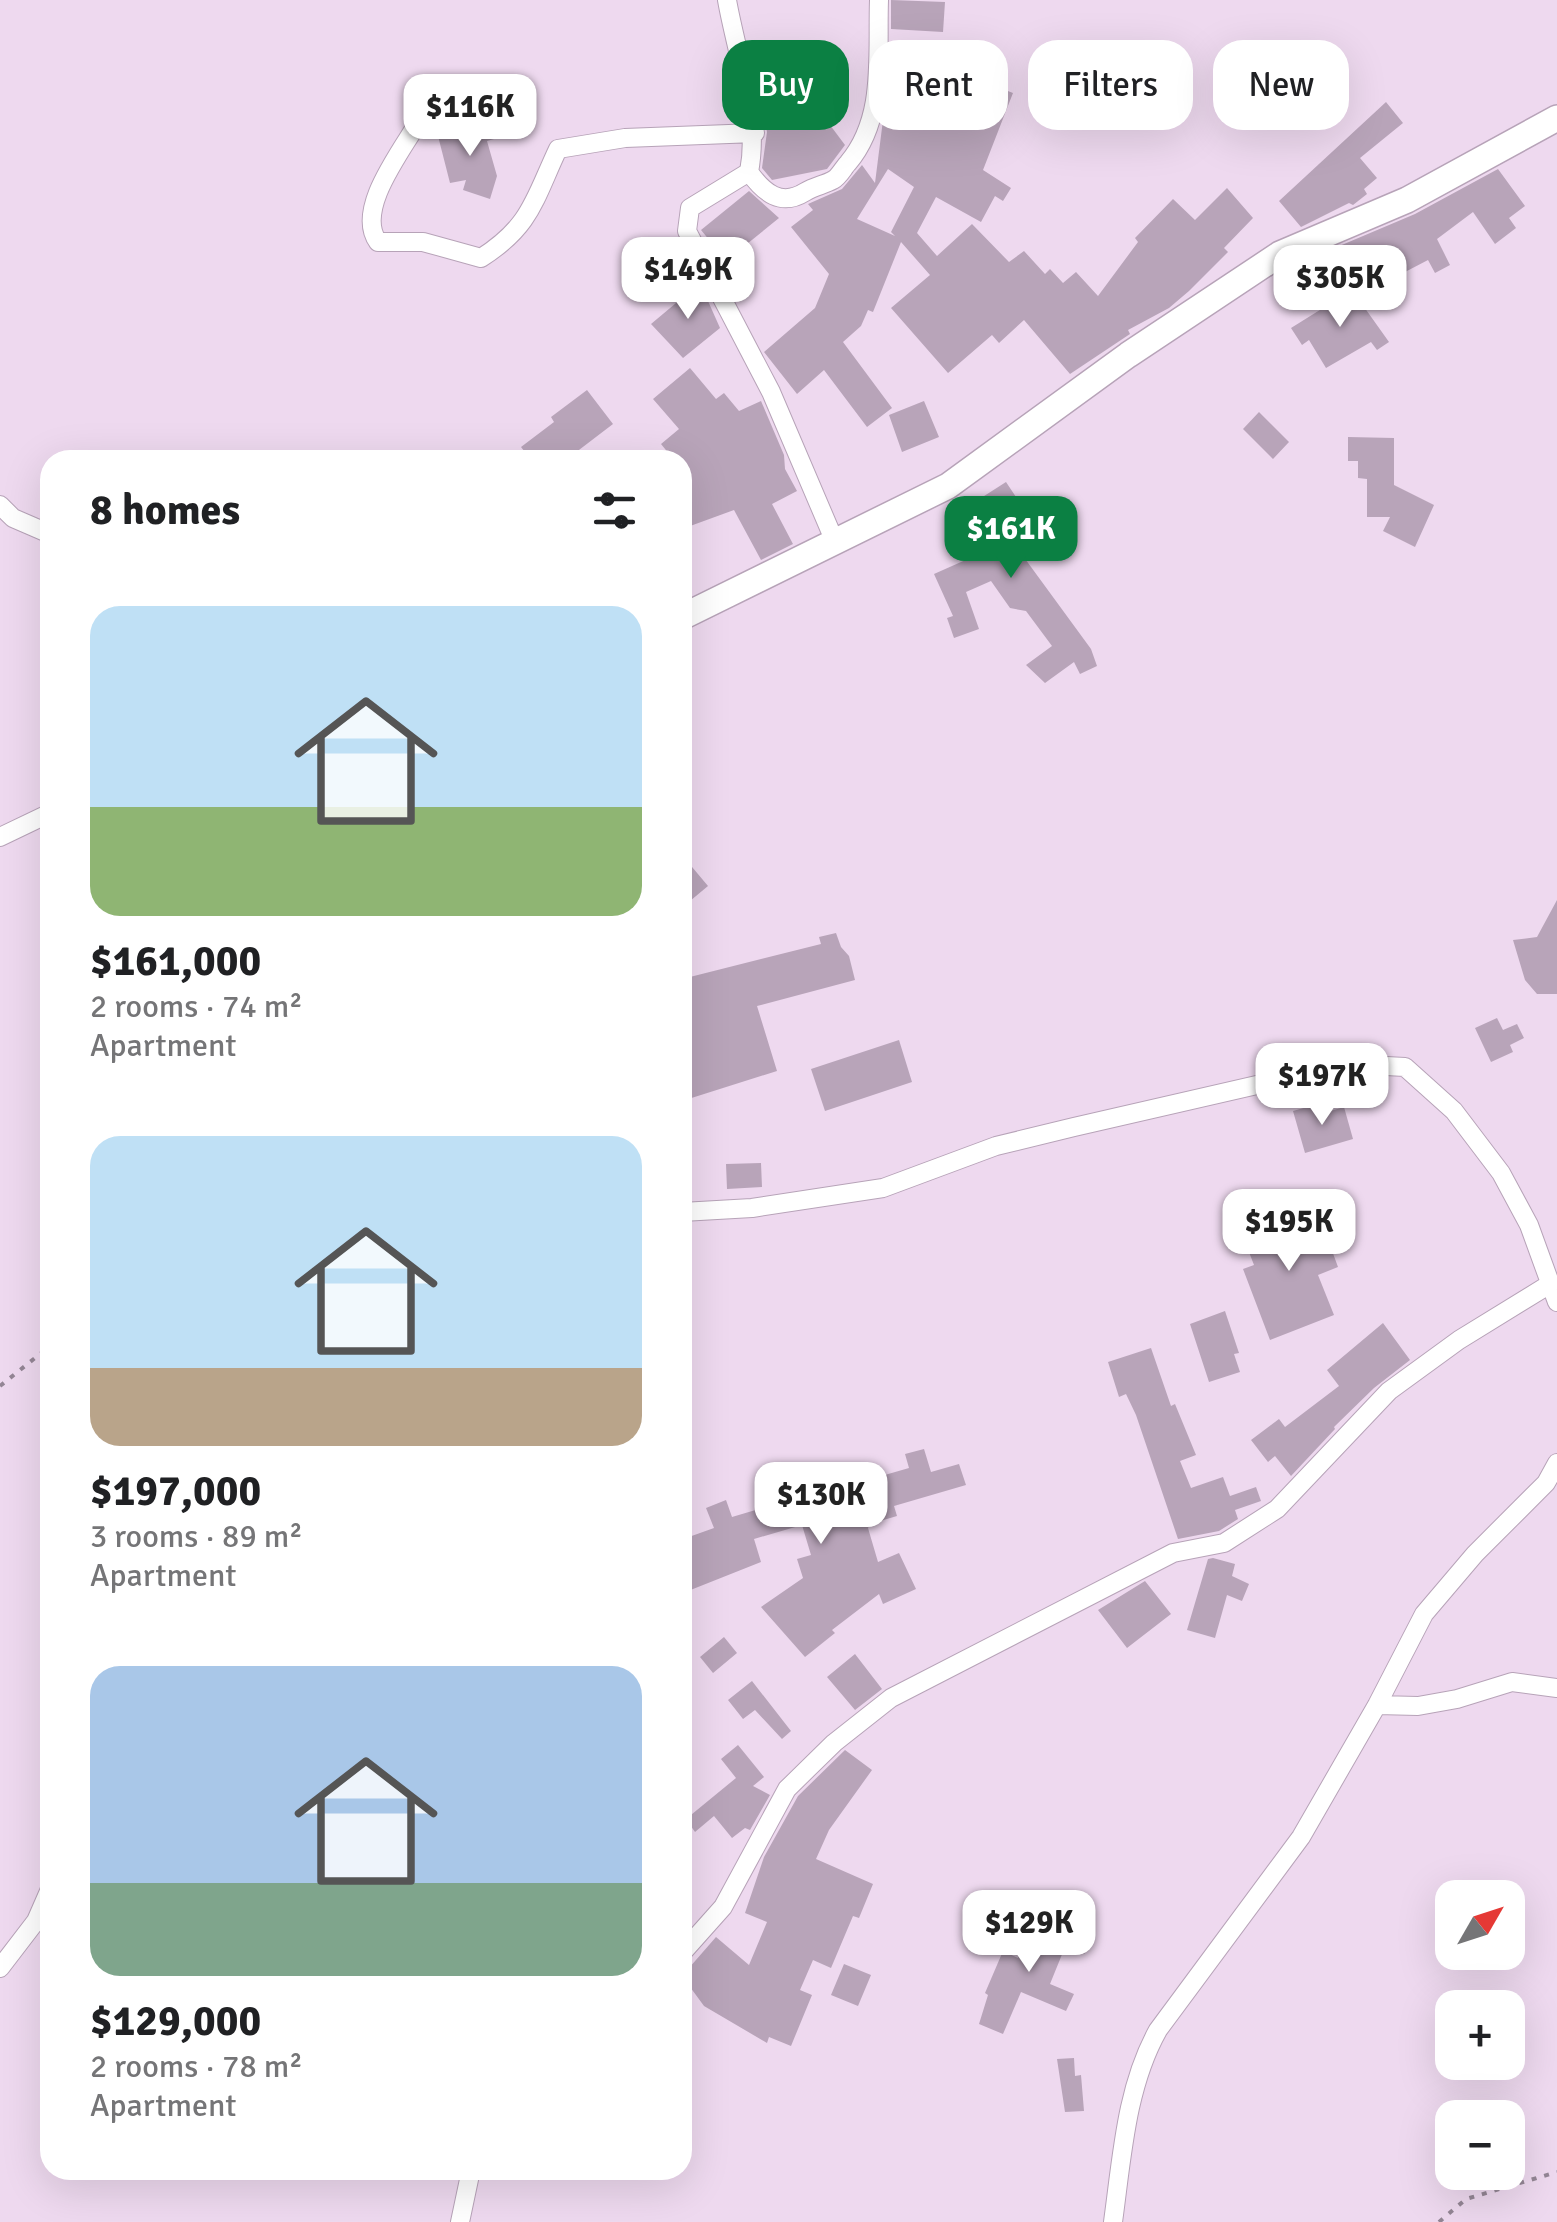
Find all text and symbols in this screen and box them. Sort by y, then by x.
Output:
chip: Buy [722,40,849,130]
chip: Rent [869,40,1008,130]
chip: Filters [1028,40,1193,130]
chip: New [1213,40,1349,130]
pin: $116K [400,74,540,159]
text: $116K [426,87,514,126]
pin: $149K [618,237,758,322]
pin: $305K [1270,245,1410,330]
text: $149K [644,250,732,289]
text: $305K [1296,258,1384,297]
icon: filters [587,483,642,538]
text: 8 homes [90,485,240,536]
pin: $161K [941,496,1081,581]
text: $161K [967,509,1055,548]
icon: home [276,671,456,851]
text: $161,000 [90,936,261,987]
text: 2 rooms · 74 m² [90,987,303,1026]
text: Apartment [90,1026,237,1065]
pin: $197K [1252,1043,1392,1128]
text: $197K [1278,1056,1366,1095]
pin: $195K [1219,1189,1359,1274]
icon: home [276,1201,456,1381]
text: $195K [1245,1202,1333,1241]
pin: $130K [751,1462,891,1547]
text: $197,000 [90,1466,261,1517]
text: $130K [777,1475,865,1514]
text: 3 rooms · 89 m² [90,1517,303,1556]
text: Apartment [90,1556,237,1595]
icon: home [276,1731,456,1911]
north arrow [1435,1880,1525,1970]
map controls [1435,1880,1525,2190]
pin: $129K [959,1890,1099,1975]
text: $129K [985,1903,1073,1942]
button: + [1435,1990,1525,2080]
text: $129,000 [90,1996,261,2047]
text: 2 rooms · 78 m² [90,2047,303,2086]
text: Apartment [90,2086,237,2125]
button: − [1435,2100,1525,2190]

